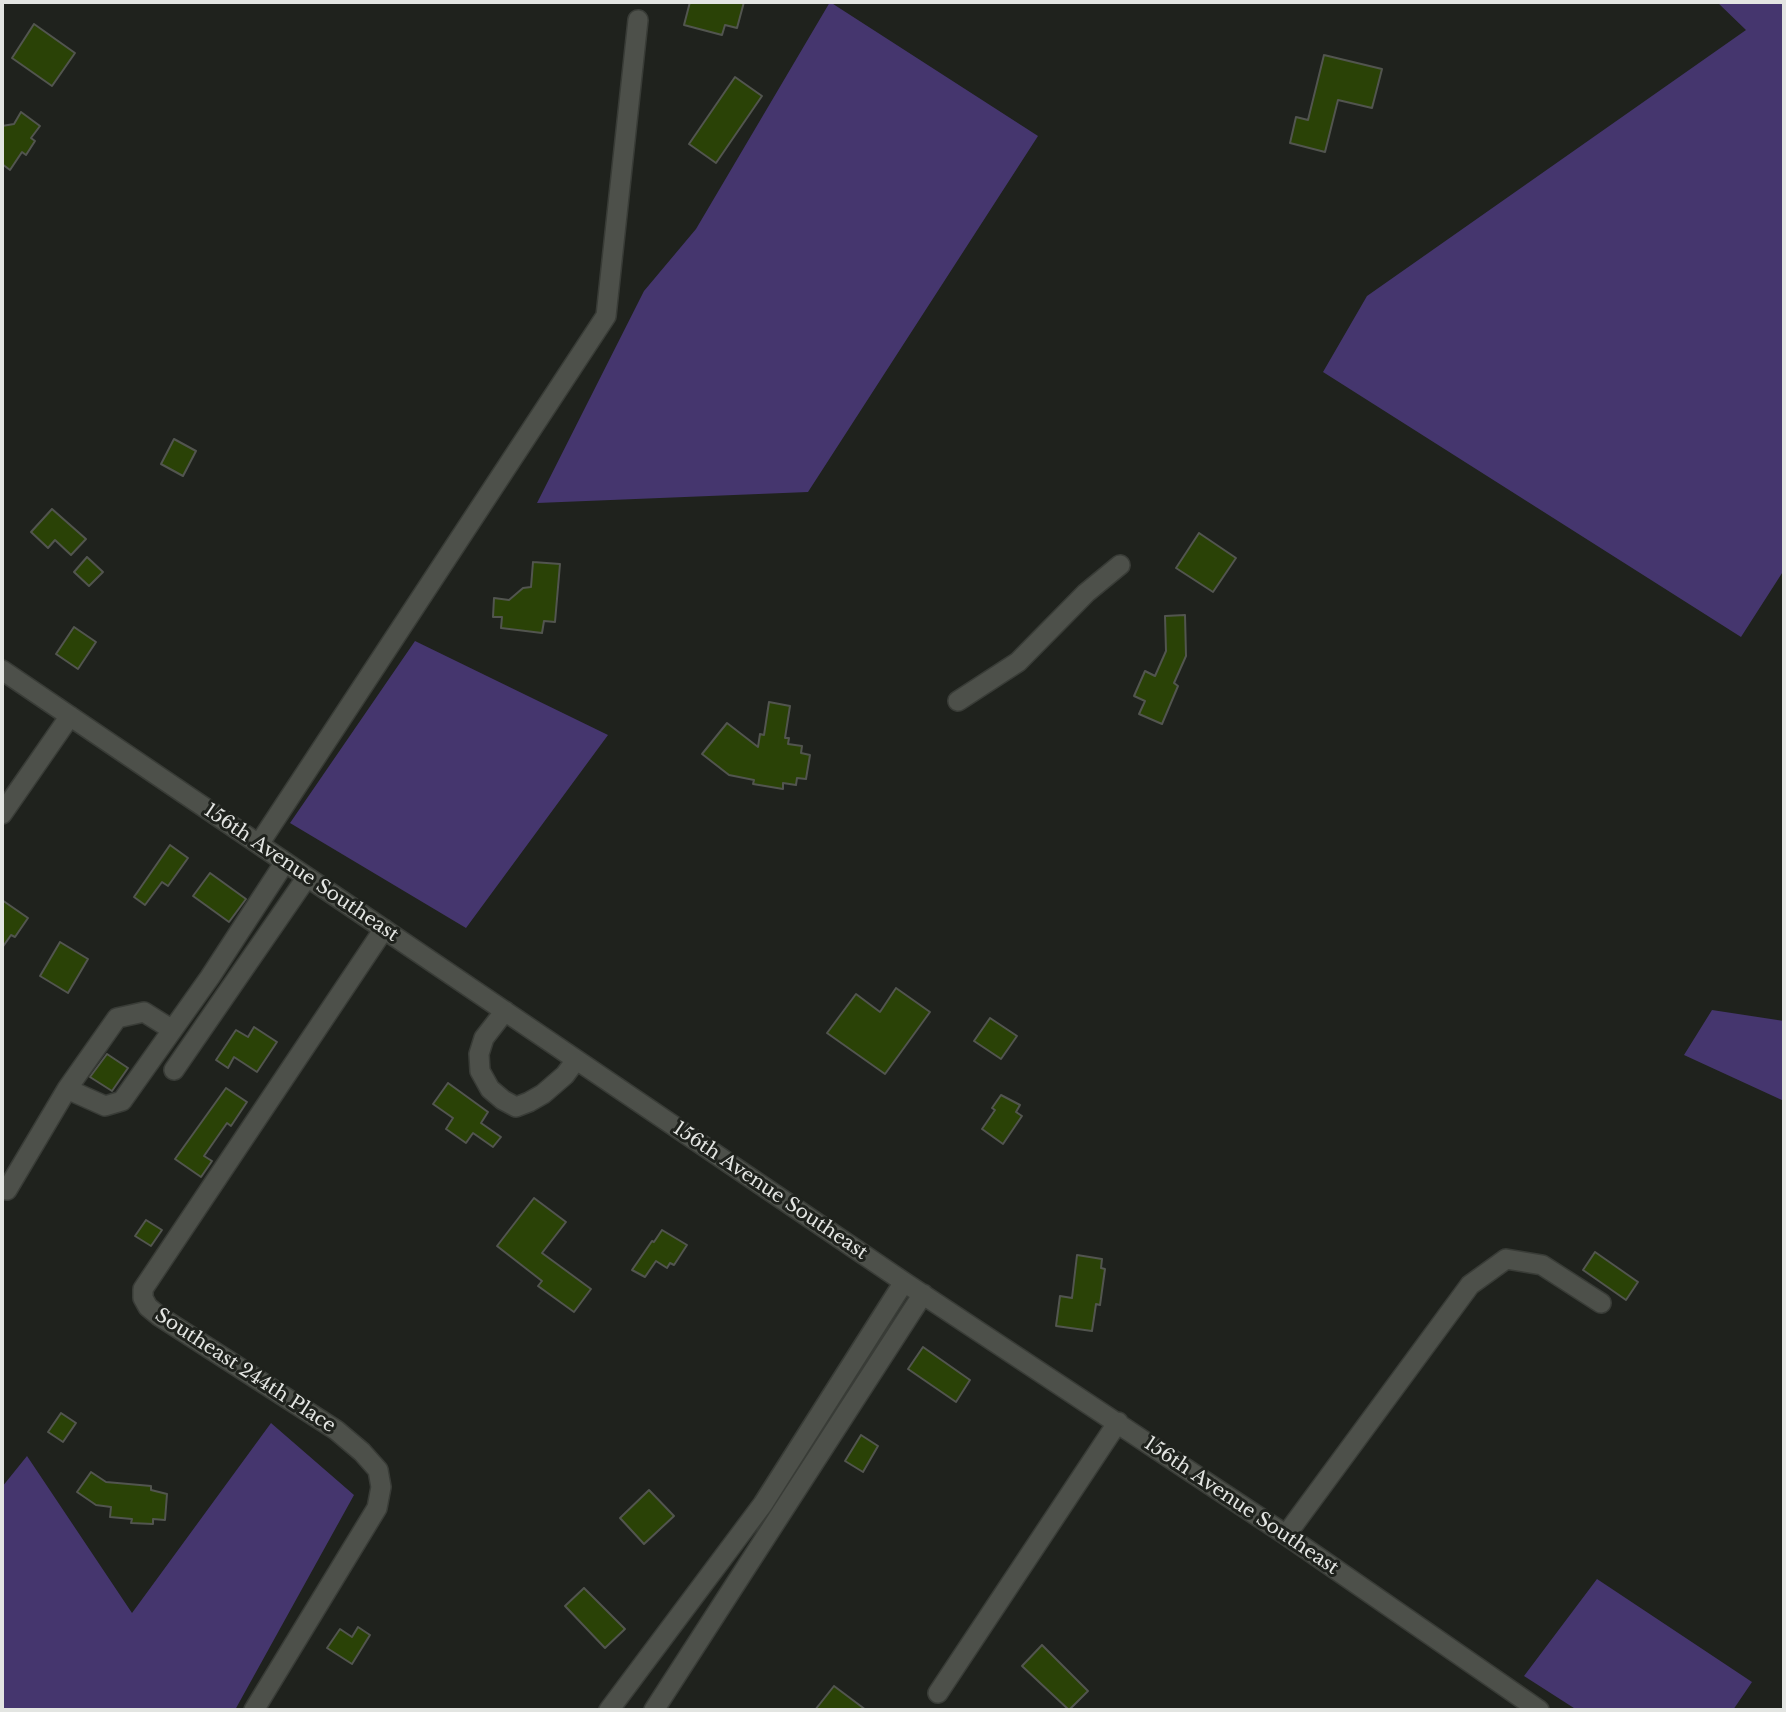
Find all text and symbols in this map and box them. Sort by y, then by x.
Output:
street label: 156th Avenue Southeast [199,799,403,947]
street label: 156th Avenue Southeast [668,1117,872,1265]
street label: Southeast 244th Place [150,1304,340,1438]
street label: 156th Avenue Southeast [1139,1432,1343,1580]

